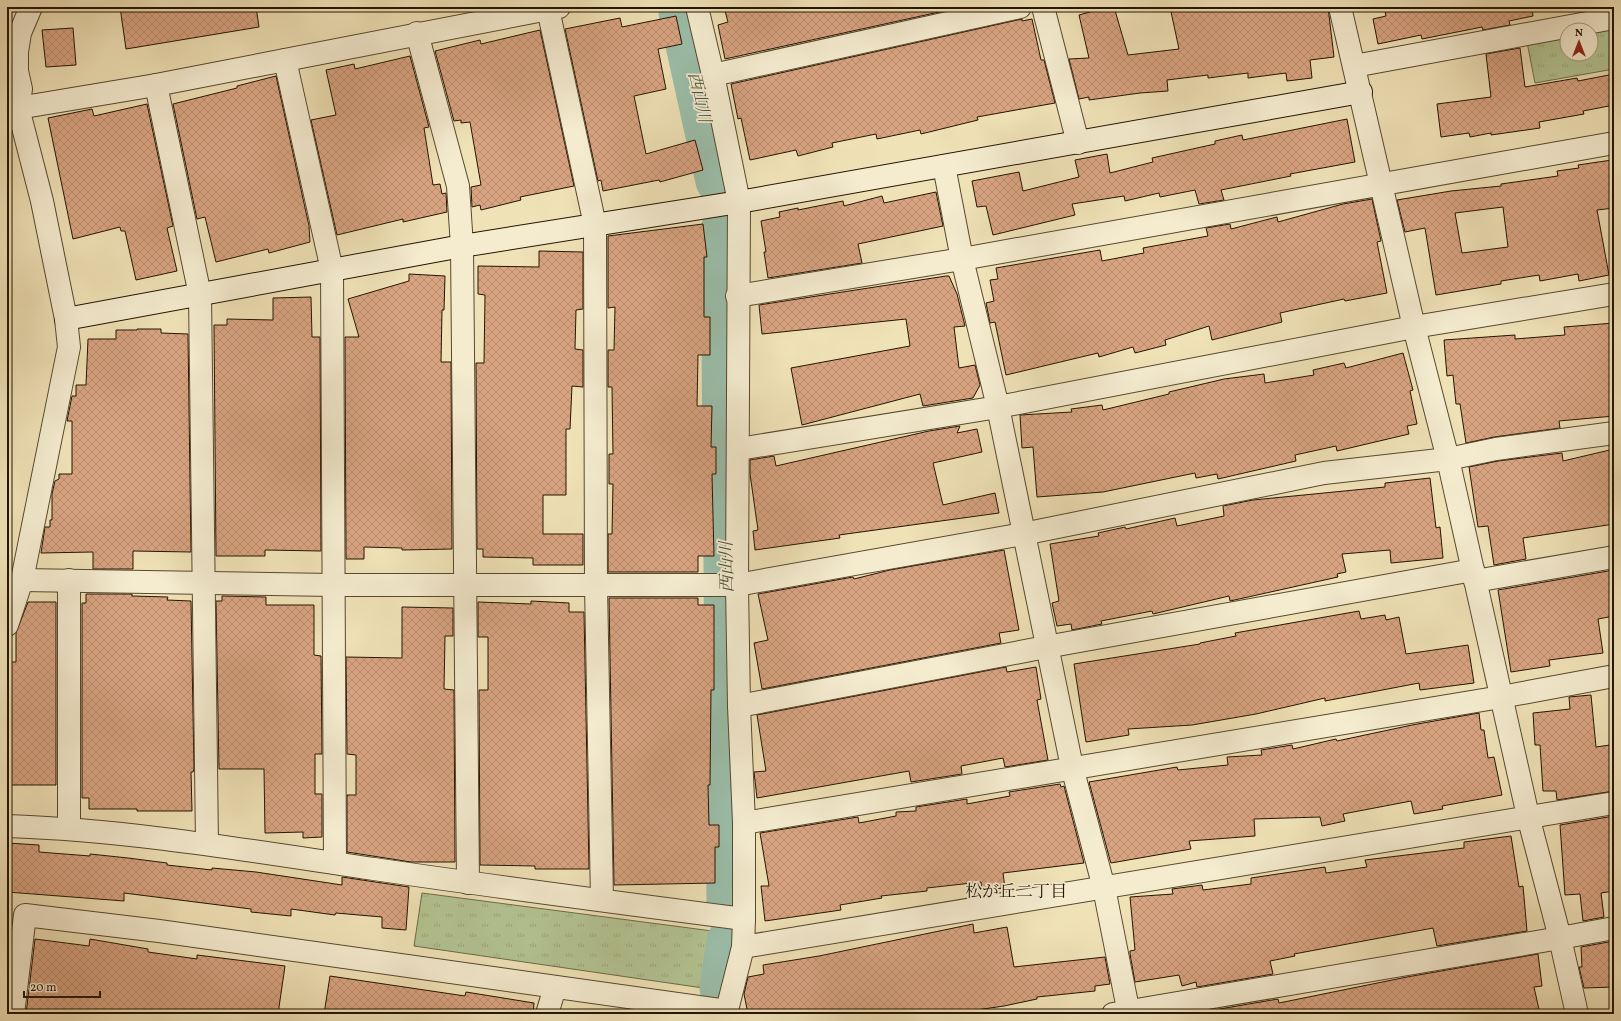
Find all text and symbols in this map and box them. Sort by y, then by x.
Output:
north arrow [1559,22,1599,62]
text: N [1575,26,1583,41]
water label: 西山川 [682,70,716,127]
water label: 西山川 [716,539,739,593]
district label: 松が丘二丁目 [965,881,1067,904]
scale bar [24,973,100,999]
text: 20 m [30,980,57,996]

